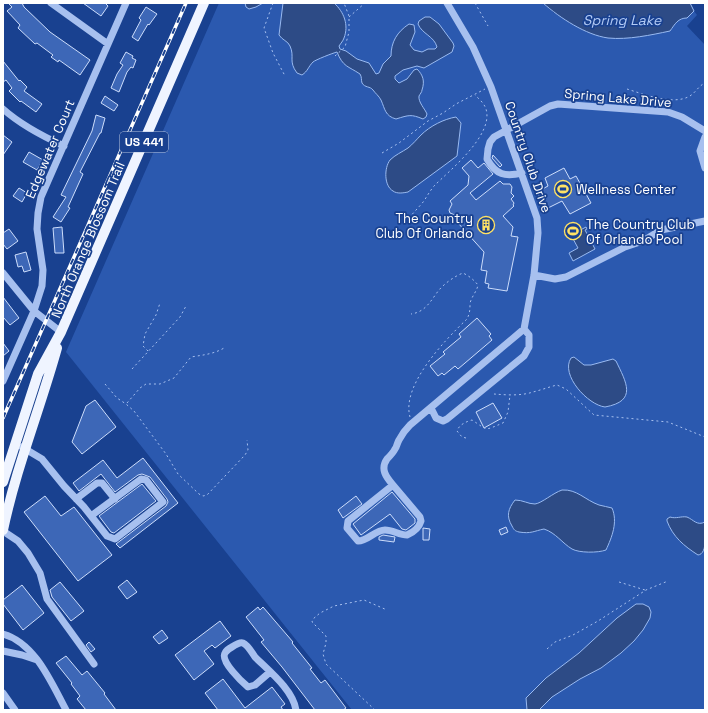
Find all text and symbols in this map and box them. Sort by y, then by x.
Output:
water label: Spring Lake [583,11,662,29]
street label: Spring Lake Drive [564,85,672,111]
street label: Edgewater Court [21,97,79,201]
street label: Country Club Drive [501,99,555,215]
road number: US 441 [120,132,168,152]
street label: North Orange Blossom Trail [47,159,129,321]
sports icon: Wellness Center [553,179,573,199]
place label: Wellness Center [576,181,676,198]
place label: The Country Club Of Orlando [375,210,473,242]
building icon: The Country Club Of Orlando [476,215,496,235]
place label: The Country Club Of Orlando Pool [586,216,695,248]
sports icon: The Country Club Of Orlando Pool [563,221,583,241]

